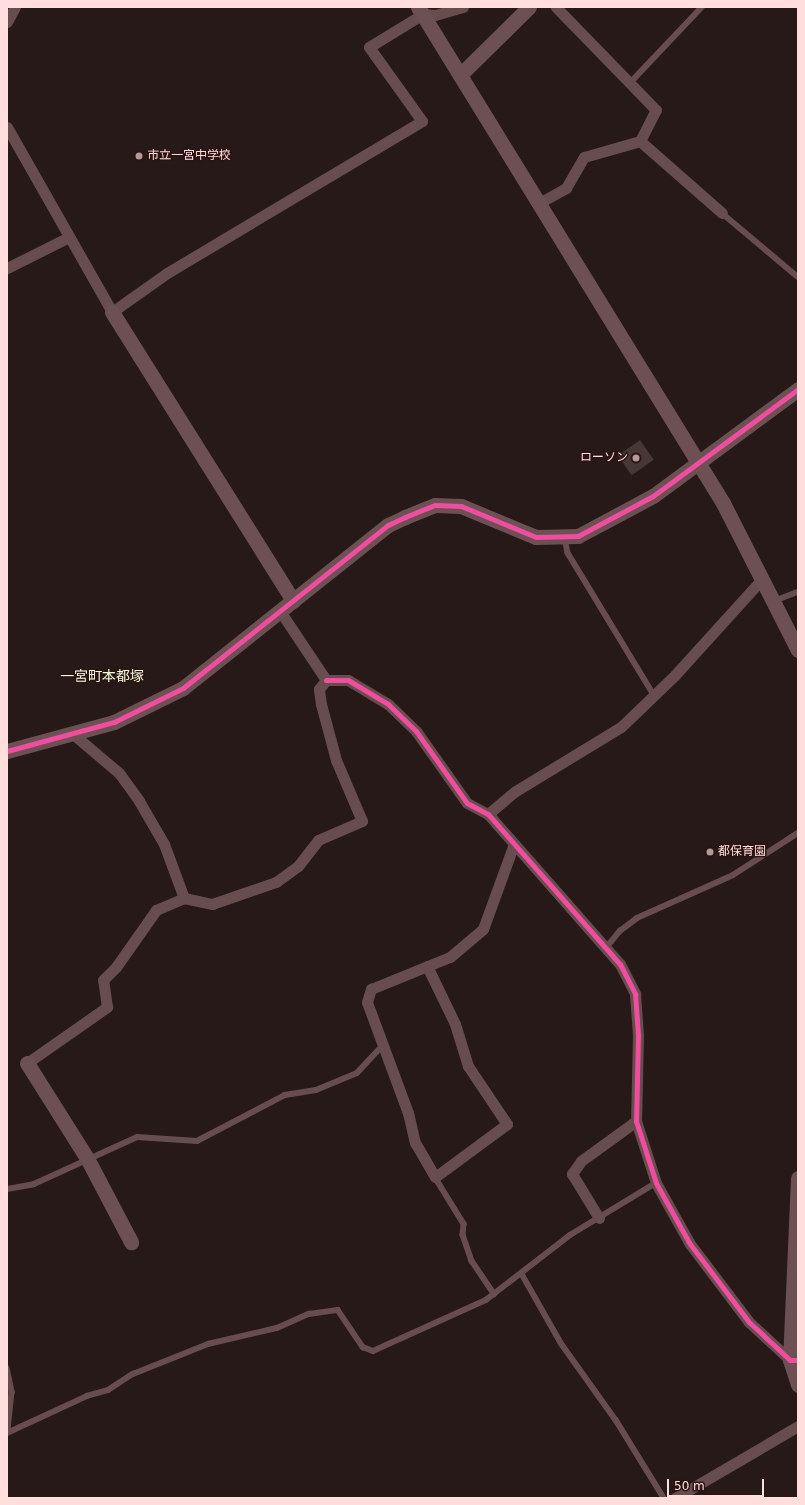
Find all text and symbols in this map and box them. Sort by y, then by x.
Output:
place label: 市立一宮中学校 [147,149,231,163]
marker: 市立一宮中学校 [134,151,144,161]
place label: ローソン [580,451,628,465]
marker: ローソン [631,453,641,463]
district label: 一宮町本都塚 [60,668,144,684]
place label: 都保育園 [718,845,766,859]
marker: 都保育園 [705,847,715,857]
scale bar [669,1471,766,1497]
text: 50 m [674,1479,705,1493]

